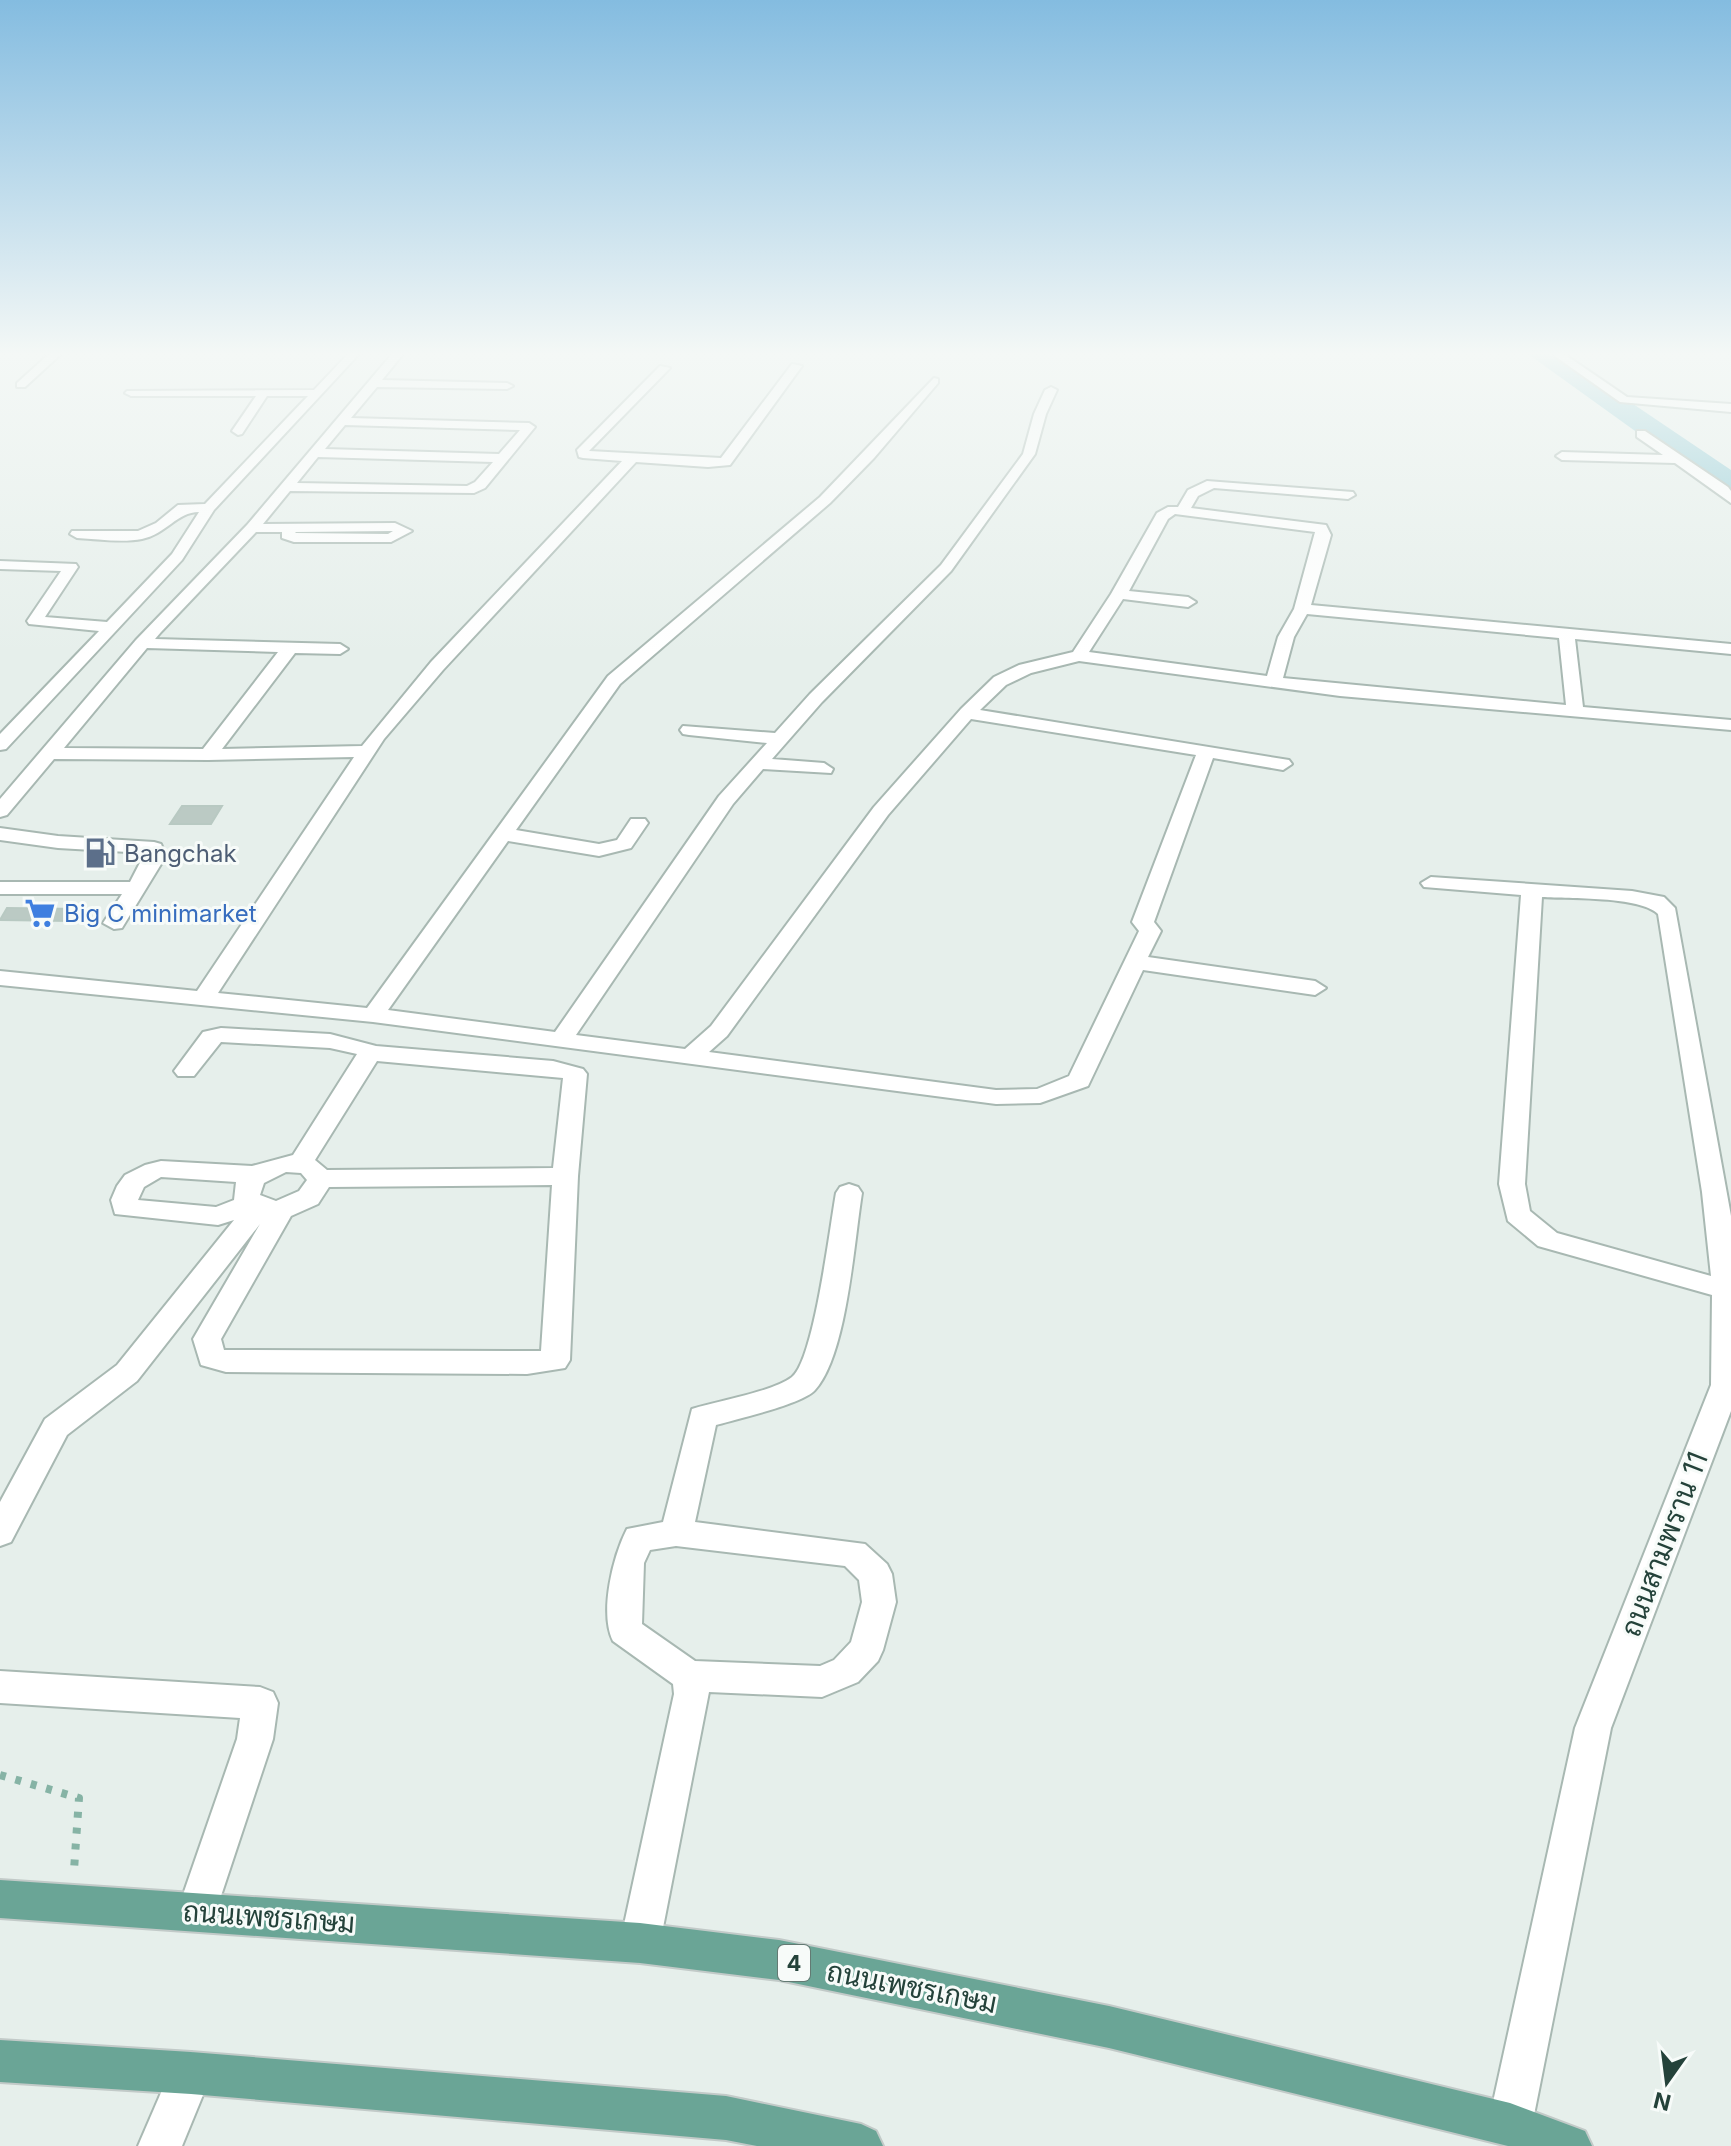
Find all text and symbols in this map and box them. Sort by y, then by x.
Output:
fuel station icon: Bangchak [83,836,117,870]
place label: Bangchak [124,839,237,868]
supermarket icon: Big C minimarket [23,896,57,930]
place label: Big C minimarket [64,899,257,928]
street label: ถนนสามพราน 11 [1613,1447,1715,1641]
street label: ถนนเพชรเกษม [182,1894,356,1940]
road number: 4 [778,1945,810,1981]
street label: ถนนเพชรเกษม [824,1954,1000,2020]
north arrow [1627,2042,1707,2122]
text: N [1651,2087,1673,2116]

